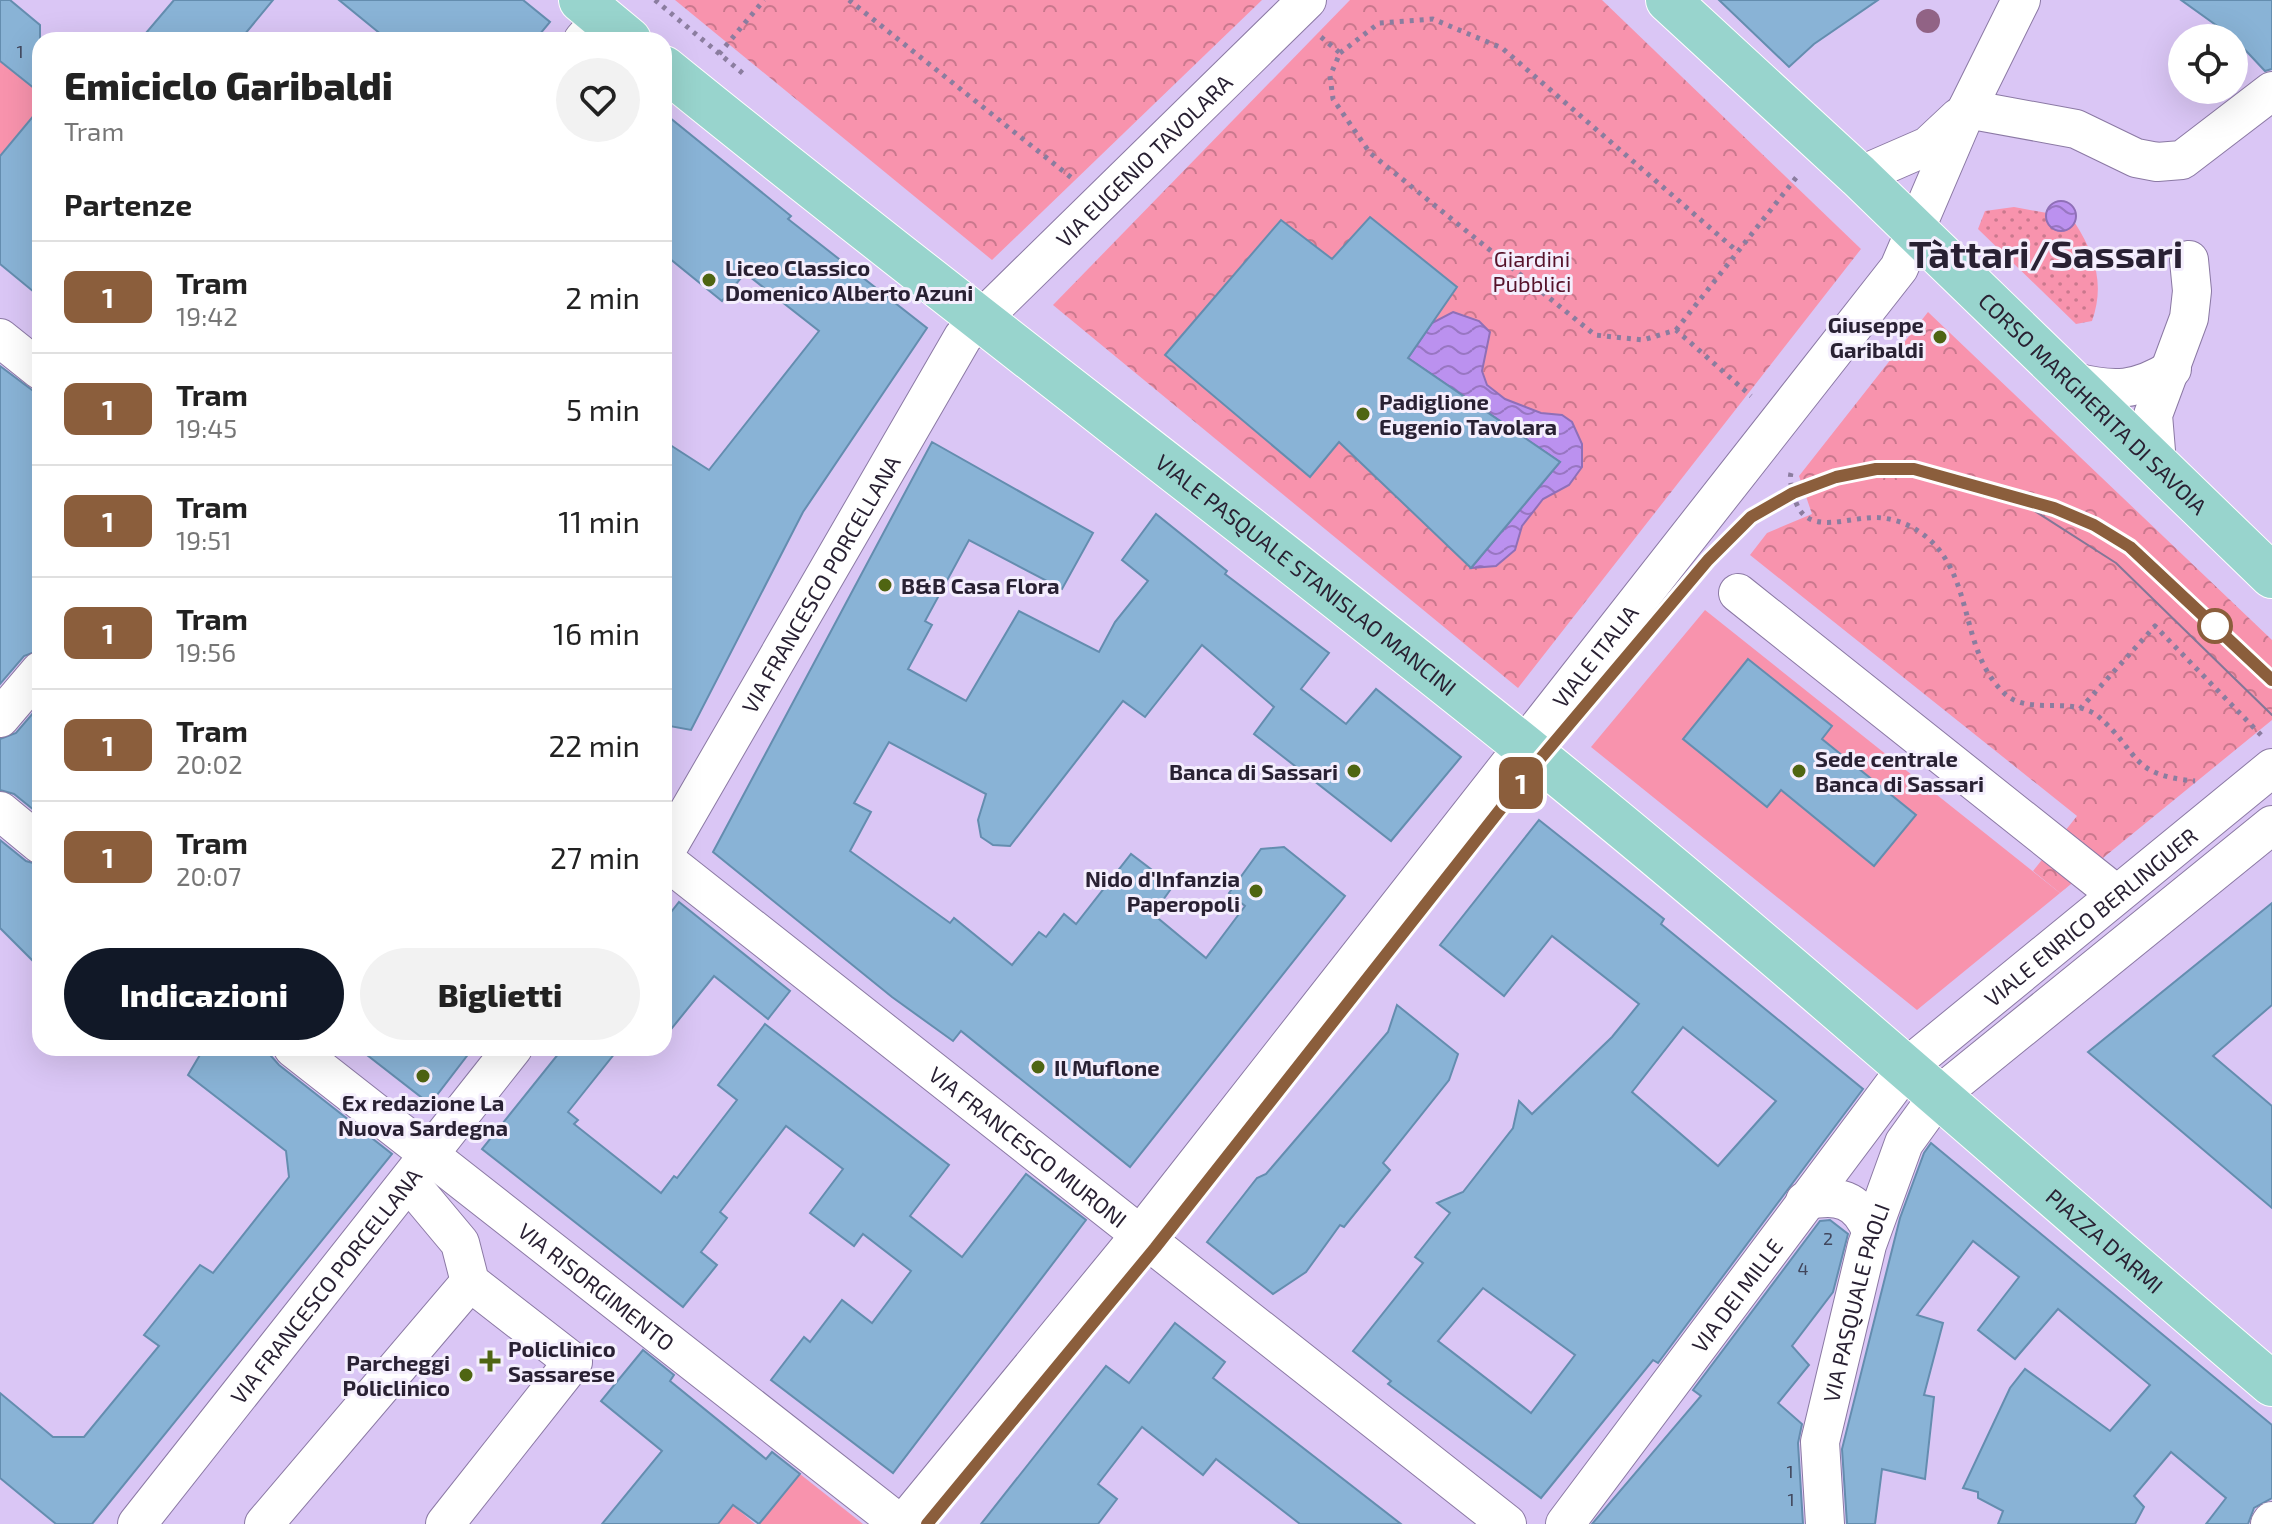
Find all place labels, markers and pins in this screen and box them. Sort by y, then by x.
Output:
place label: Liceo Classico Domenico Alberto Azuni [725,254,973,305]
marker: Liceo Classico Domenico Alberto Azuni [700,271,718,289]
place label: Giuseppe Garibaldi [1828,311,1924,362]
marker: Giuseppe Garibaldi [1931,328,1949,346]
place label: Padiglione Eugenio Tavolara [1379,388,1557,439]
marker: Padiglione Eugenio Tavolara [1354,405,1372,423]
place label: B&B Casa Flora [901,572,1060,598]
marker: B&B Casa Flora [876,576,894,594]
unlabelled marker [2198,609,2232,643]
place label: Sede centrale Banca di Sassari [1815,745,1984,796]
place label: Banca di Sassari [1169,758,1338,784]
marker: Banca di Sassari [1345,762,1363,780]
marker: Sede centrale Banca di Sassari [1790,762,1808,780]
place label: Nido d'Infanzia Paperopoli [1085,865,1240,916]
marker: Nido d'Infanzia Paperopoli [1247,882,1265,900]
place label: Il Muflone [1054,1054,1160,1080]
marker: Il Muflone [1029,1058,1047,1076]
marker: Ex redazione La Nuova Sardegna [414,1067,432,1085]
place label: Ex redazione La Nuova Sardegna [338,1089,508,1140]
place label: Policlinico Sassarese [508,1335,616,1386]
place label: Parcheggi Policlinico [342,1349,450,1400]
marker: Policlinico Sassarese [479,1350,501,1372]
marker: Parcheggi Policlinico [457,1366,475,1384]

